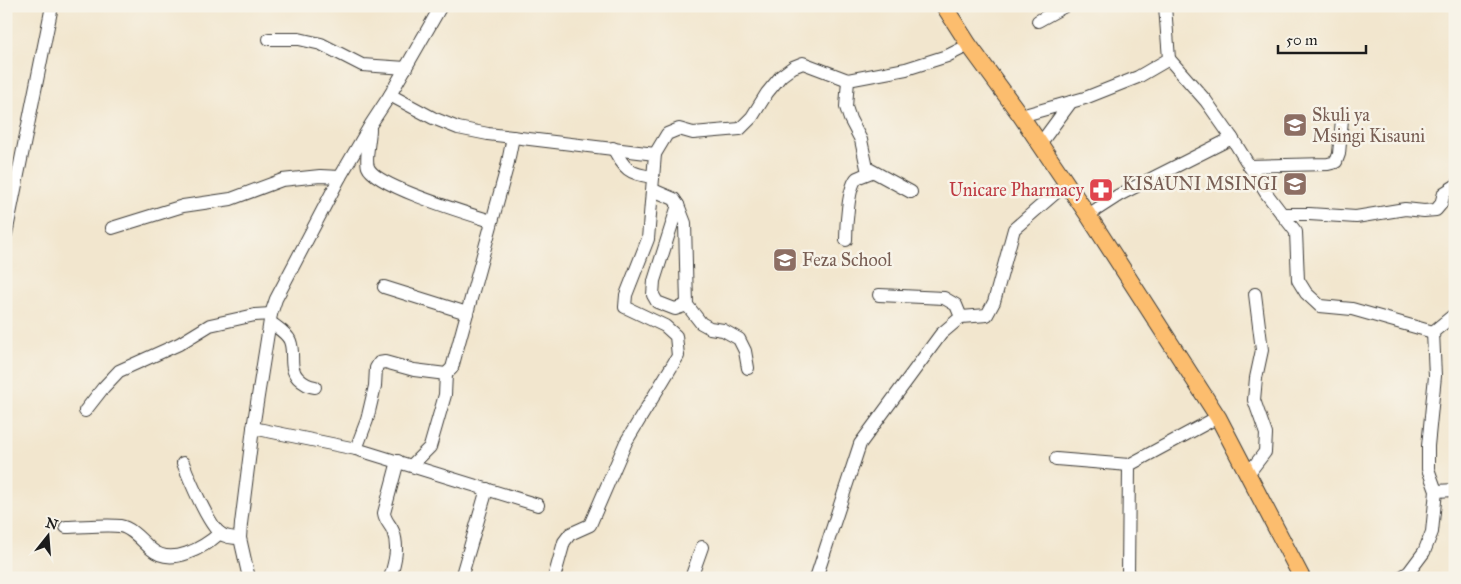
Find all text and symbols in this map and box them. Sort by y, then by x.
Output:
scale bar [1278,22,1366,54]
text: 50 m [1286,31,1318,49]
place label: Skuli ya Msingi Kisauni [1312,104,1425,148]
school or university icon: Skuli ya Msingi Kisauni [1282,112,1308,138]
school or university icon: KISAUNI MSINGI [1282,171,1308,197]
place label: KISAUNI MSINGI [1122,173,1278,195]
pharmacy icon: Unicare Pharmacy [1088,177,1114,203]
place label: Unicare Pharmacy [949,179,1085,201]
school or university icon: Feza School [772,247,798,273]
place label: Feza School [802,249,892,271]
north arrow [22,512,72,562]
text: N [43,514,60,534]

